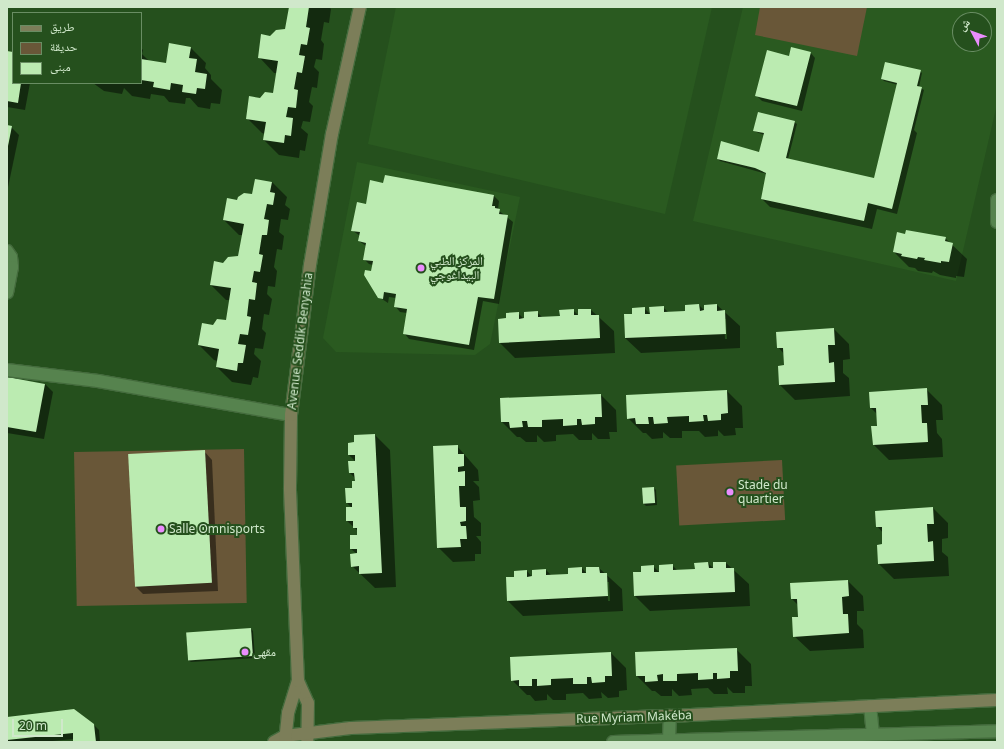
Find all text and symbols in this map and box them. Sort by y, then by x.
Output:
legend [12,12,142,84]
north arrow [952,12,992,52]
text: ش [954,15,973,34]
text: طريق [50,18,75,35]
text: حديقة [50,38,78,55]
text: مبنى [50,58,71,75]
place label: المركز الطبي البيداغوجي [430,254,483,282]
marker: المركز الطبي البيداغوجي [415,262,427,274]
street label: Avenue Seddik Benyahia [284,272,316,410]
place label: Stade du quartier [738,478,788,506]
marker: Stade du quartier [725,487,735,497]
place label: Salle Omnisports [169,522,265,536]
marker: Salle Omnisports [156,524,166,534]
place label: مقهى [253,645,276,659]
marker: مقهى [240,647,250,657]
street label: Rue Myriam Makéba [576,708,692,726]
scale bar [14,711,65,737]
text: 20 m [19,717,47,734]

